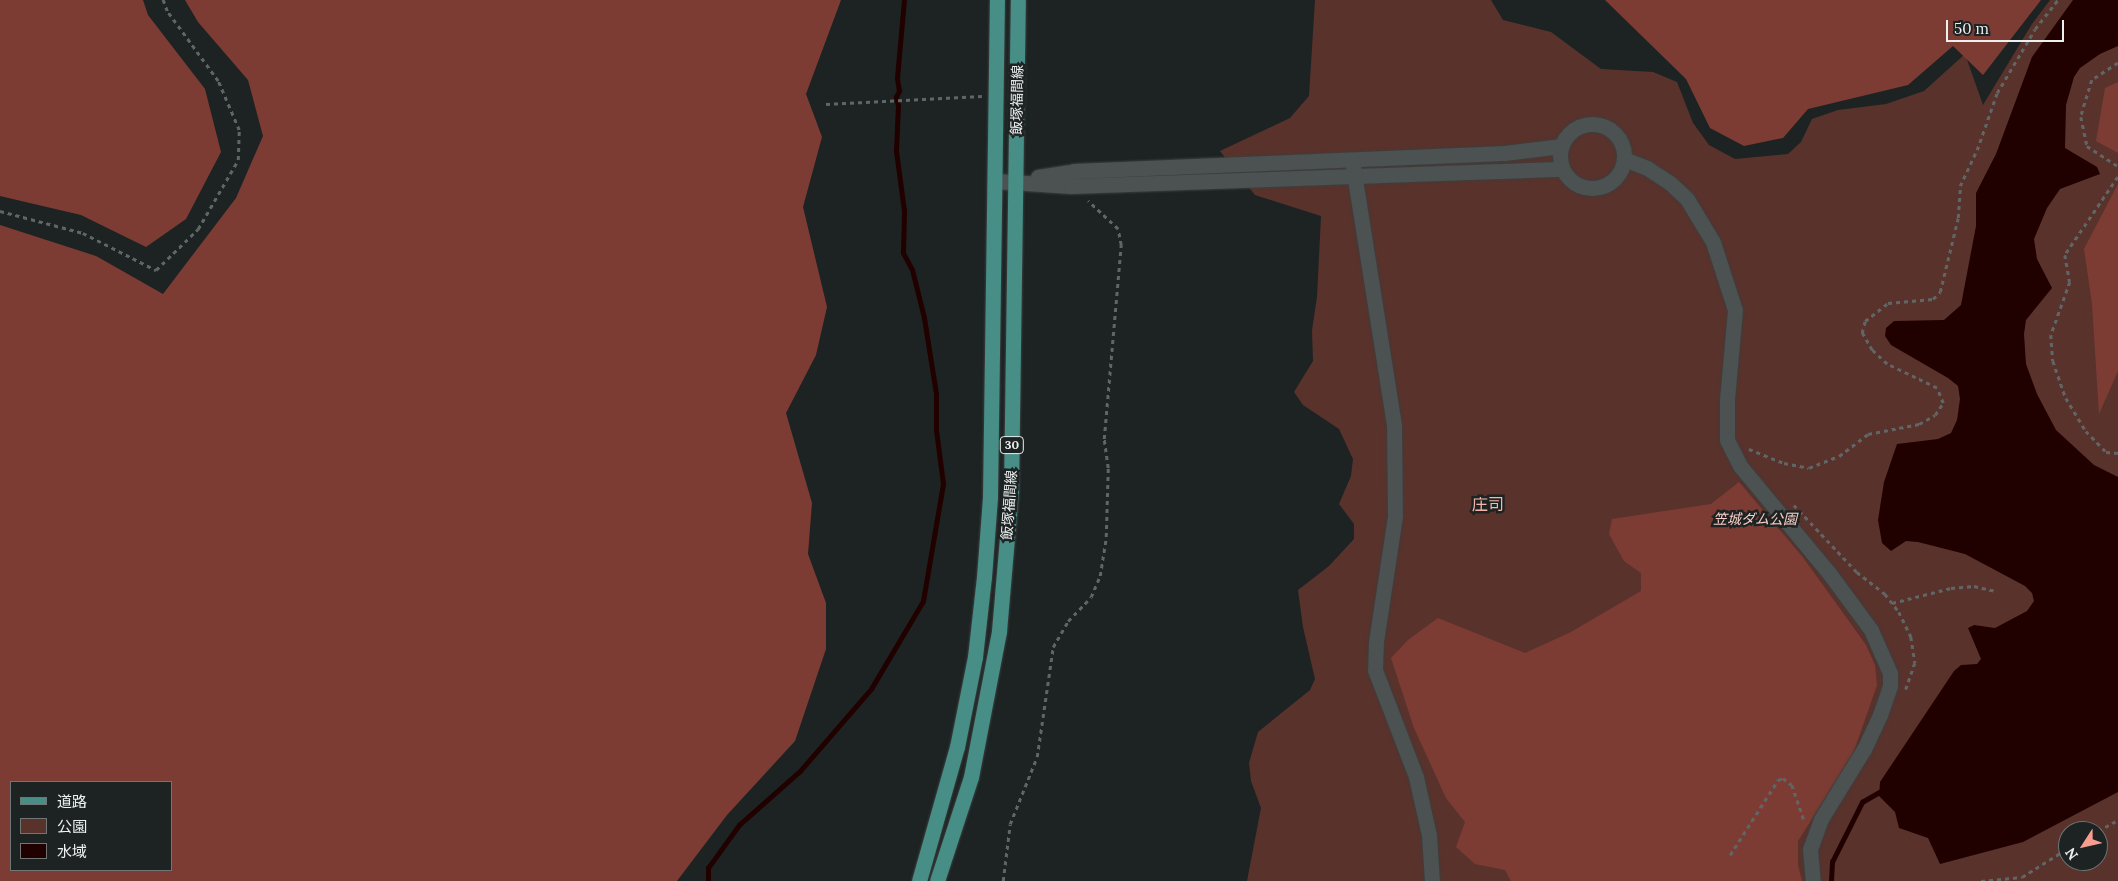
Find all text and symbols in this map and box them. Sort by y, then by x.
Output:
scale bar [1948,10,2066,42]
text: 50 m [1954,19,1989,38]
street label: 飯塚福間線 [1008,65,1026,135]
road number: 30 [1000,436,1024,454]
street label: 飯塚福間線 [998,469,1020,541]
district label: 庄司 [1472,494,1504,514]
park label: 笠城ダム公園 [1713,511,1797,527]
legend [10,781,172,871]
text: 道路 [57,792,87,811]
text: 公園 [57,817,87,836]
north arrow [2058,821,2108,871]
text: 水域 [57,842,87,861]
text: N [2061,844,2082,864]

